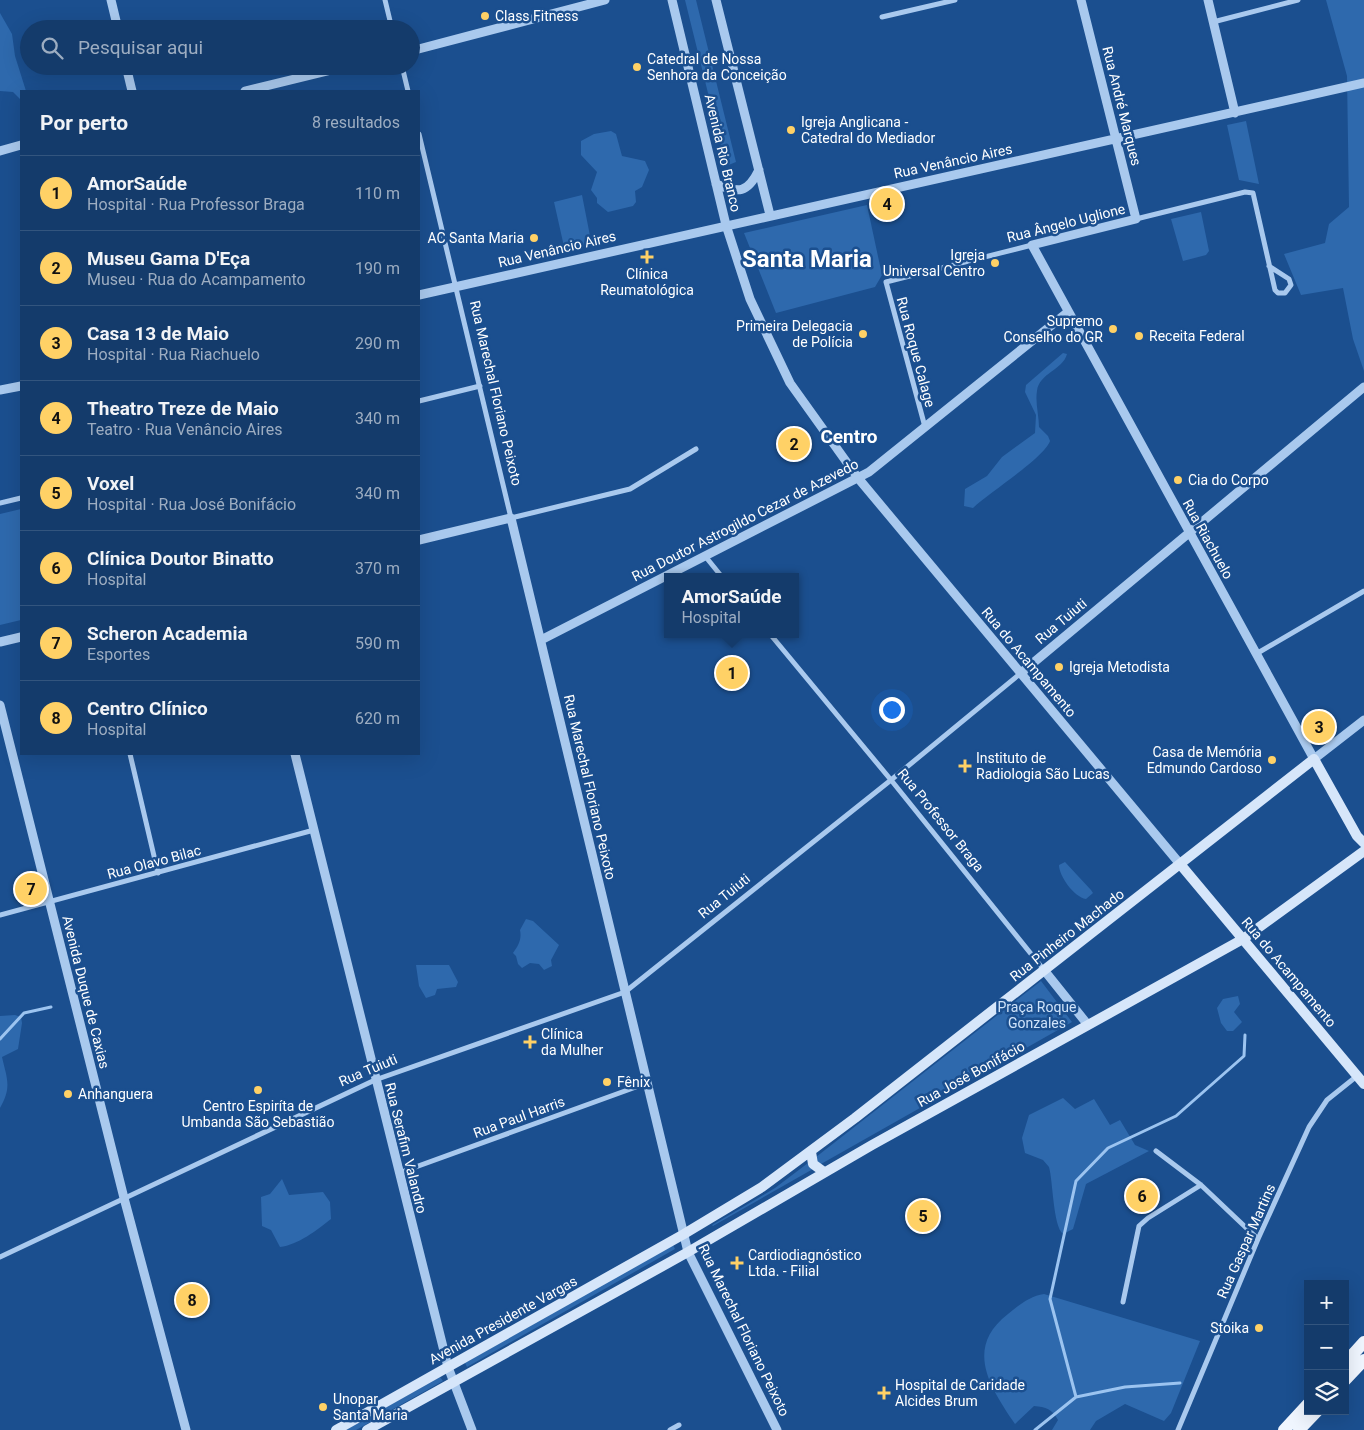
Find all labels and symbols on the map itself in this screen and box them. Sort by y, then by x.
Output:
place label: Class Fitness [495,8,578,24]
marker: Class Fitness [479,10,491,22]
street label: Rua André Marques [1099,45,1145,167]
place label: Catedral de Nossa Senhora da Conceição [647,51,787,83]
marker: Catedral de Nossa Senhora da Conceição [631,61,643,73]
street label: Avenida Rio Branco [702,93,744,213]
place label: Igreja Anglicana - Catedral do Mediador [801,114,935,146]
marker: Igreja Anglicana - Catedral do Mediador [785,124,797,136]
street label: Rua Venâncio Aires [892,141,1014,181]
pin: 4 [871,185,903,223]
street label: Rua Ângelo Uglione [1005,200,1127,245]
street label: Rua Venâncio Aires [496,228,618,270]
place label: AC Santa Maria [427,230,524,246]
marker: AC Santa Maria [528,232,540,244]
district label: Santa Maria [742,245,872,273]
place label: Igreja Universal Centro [883,247,985,279]
marker: Clínica Reumatológica [640,250,654,264]
marker: Igreja Universal Centro [989,257,1001,269]
place label: Clínica Reumatológica [600,266,694,298]
street label: Rua Roque Calage [894,295,938,409]
street label: Rua Marechal Floriano Peixoto [467,299,525,487]
place label: Supremo Conselho do GR [1003,313,1103,345]
place label: Primeira Delegacia de Polícia [736,318,853,350]
marker: Supremo Conselho do GR [1107,323,1119,335]
marker: Primeira Delegacia de Polícia [857,328,869,340]
place label: Receita Federal [1149,328,1245,344]
marker: Receita Federal [1133,330,1145,342]
pin: 2 [778,425,810,463]
district label: Centro [820,425,878,448]
street label: Rua Doutor Astrogildo Cezar de Azevedo [629,456,861,584]
place label: Cia do Corpo [1188,472,1269,488]
marker: Cia do Corpo [1172,474,1184,486]
street label: Rua Riachuelo [1180,496,1236,582]
street label: Rua Tuiuti [1032,595,1090,647]
street label: Rua do Acampamento [978,604,1080,720]
pin: 1 [716,654,748,692]
place label: Igreja Metodista [1069,659,1170,675]
marker: Igreja Metodista [1053,661,1065,673]
street label: Rua Marechal Floriano Peixoto [561,693,619,881]
your location [879,697,905,723]
pin: 3 [1303,708,1335,746]
place label: Casa de Memória Edmundo Cardoso [1147,744,1262,776]
place label: Instituto de Radiologia São Lucas [976,750,1110,782]
marker: Casa de Memória Edmundo Cardoso [1266,754,1278,766]
marker: Instituto de Radiologia São Lucas [958,759,972,773]
street label: Rua Professor Braga [895,765,987,875]
street label: Rua Olavo Bilac [105,842,203,882]
pin: 7 [15,870,47,908]
street label: Rua Tuiuti [695,870,753,922]
street label: Rua Pinheiro Machado [1007,885,1127,985]
street label: Avenida Duque de Caxias [59,914,113,1070]
street label: Rua do Acampamento [1238,914,1340,1030]
park label: Praça Roque Gonzales [997,999,1077,1031]
place label: Clínica da Mulher [541,1026,603,1058]
marker: Clínica da Mulher [523,1035,537,1049]
street label: Rua José Bonifácio [915,1038,1028,1110]
street label: Rua Tuiuti [336,1051,400,1089]
place label: Fênix [617,1074,650,1090]
marker: Fênix [601,1076,613,1088]
street label: Rua Serafim Valandro [382,1081,430,1215]
marker: Centro Espiríta de Umbanda São Sebastião [252,1084,264,1096]
place label: Anhanguera [78,1086,153,1102]
marker: Anhanguera [62,1088,74,1100]
street label: Rua Paul Harris [471,1093,567,1141]
place label: Centro Espiríta de Umbanda São Sebastião [182,1098,334,1130]
pin: 6 [1126,1177,1158,1215]
street label: Rua Gaspar Martins [1214,1181,1278,1301]
pin: 5 [907,1197,939,1235]
street label: Rua Marechal Floriano Peixoto [695,1241,793,1419]
place label: Cardiodiagnóstico Ltda. - Filial [748,1247,862,1279]
marker: Cardiodiagnóstico Ltda. - Filial [730,1256,744,1270]
street label: Avenida Presidente Vargas [426,1273,580,1367]
pin: 8 [176,1281,208,1319]
place label: Stoika [1210,1320,1249,1336]
marker: Stoika [1253,1322,1265,1334]
place label: Hospital de Caridade Alcides Brum [895,1377,1025,1409]
marker: Hospital de Caridade Alcides Brum [877,1386,891,1400]
place label: Unopar Santa Maria [333,1391,408,1423]
marker: Unopar Santa Maria [317,1401,329,1413]

